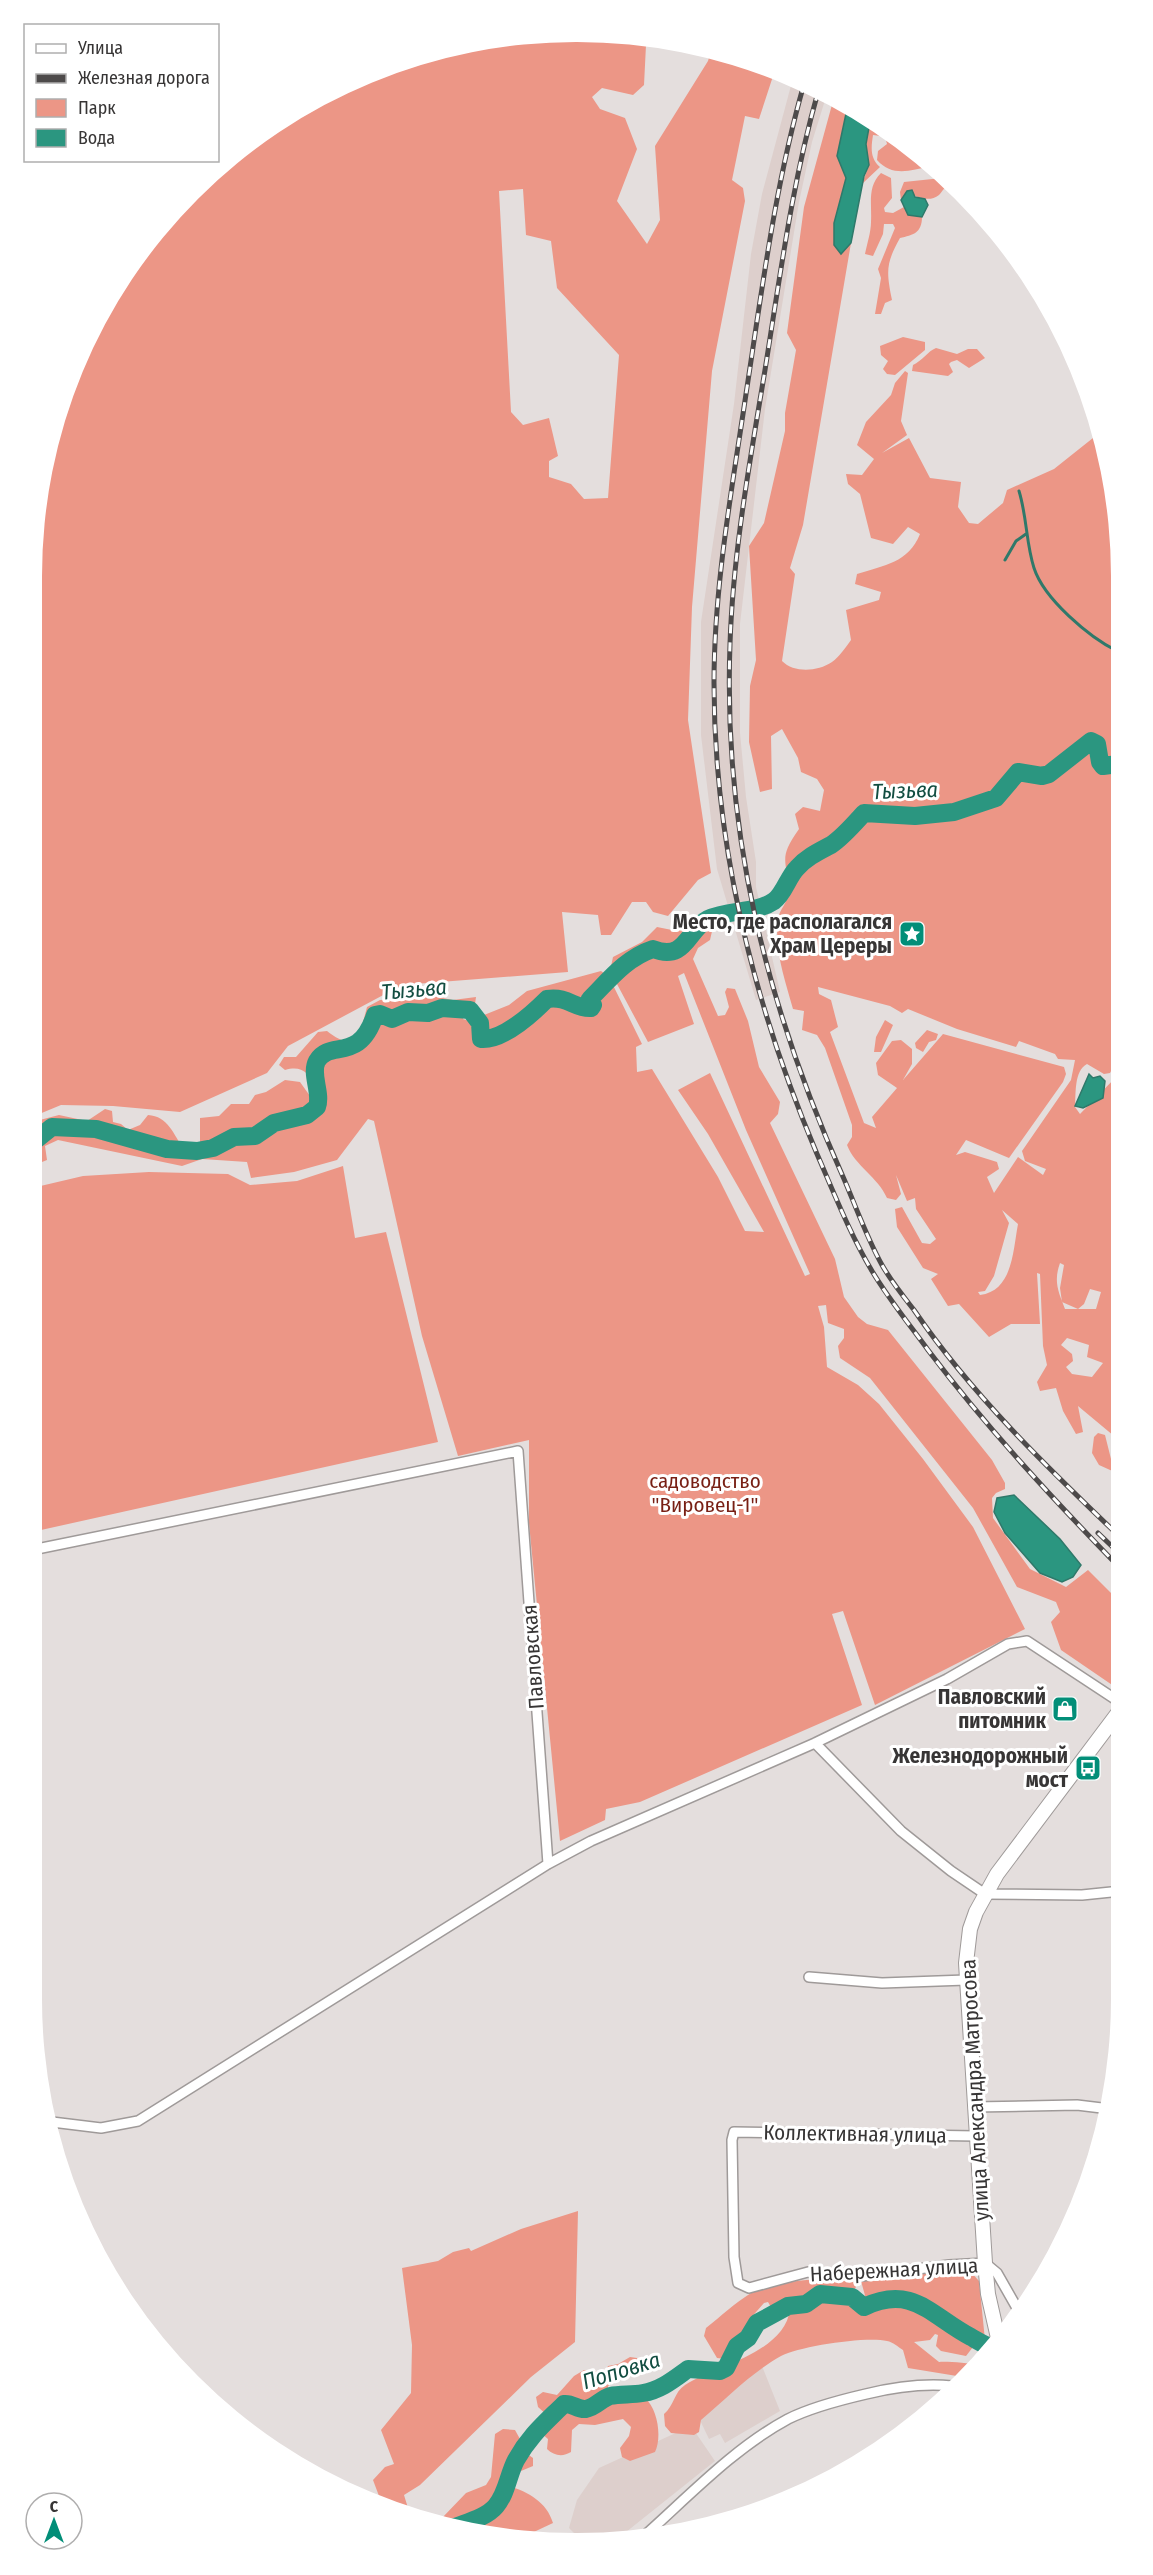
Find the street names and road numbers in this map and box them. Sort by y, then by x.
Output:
street label: Павловская [516,1604,550,1710]
street label: улица Александра Матросова [955,1958,995,2222]
street label: Коллективная улица [763,2119,947,2149]
street label: Набережная улица [809,2253,979,2287]

